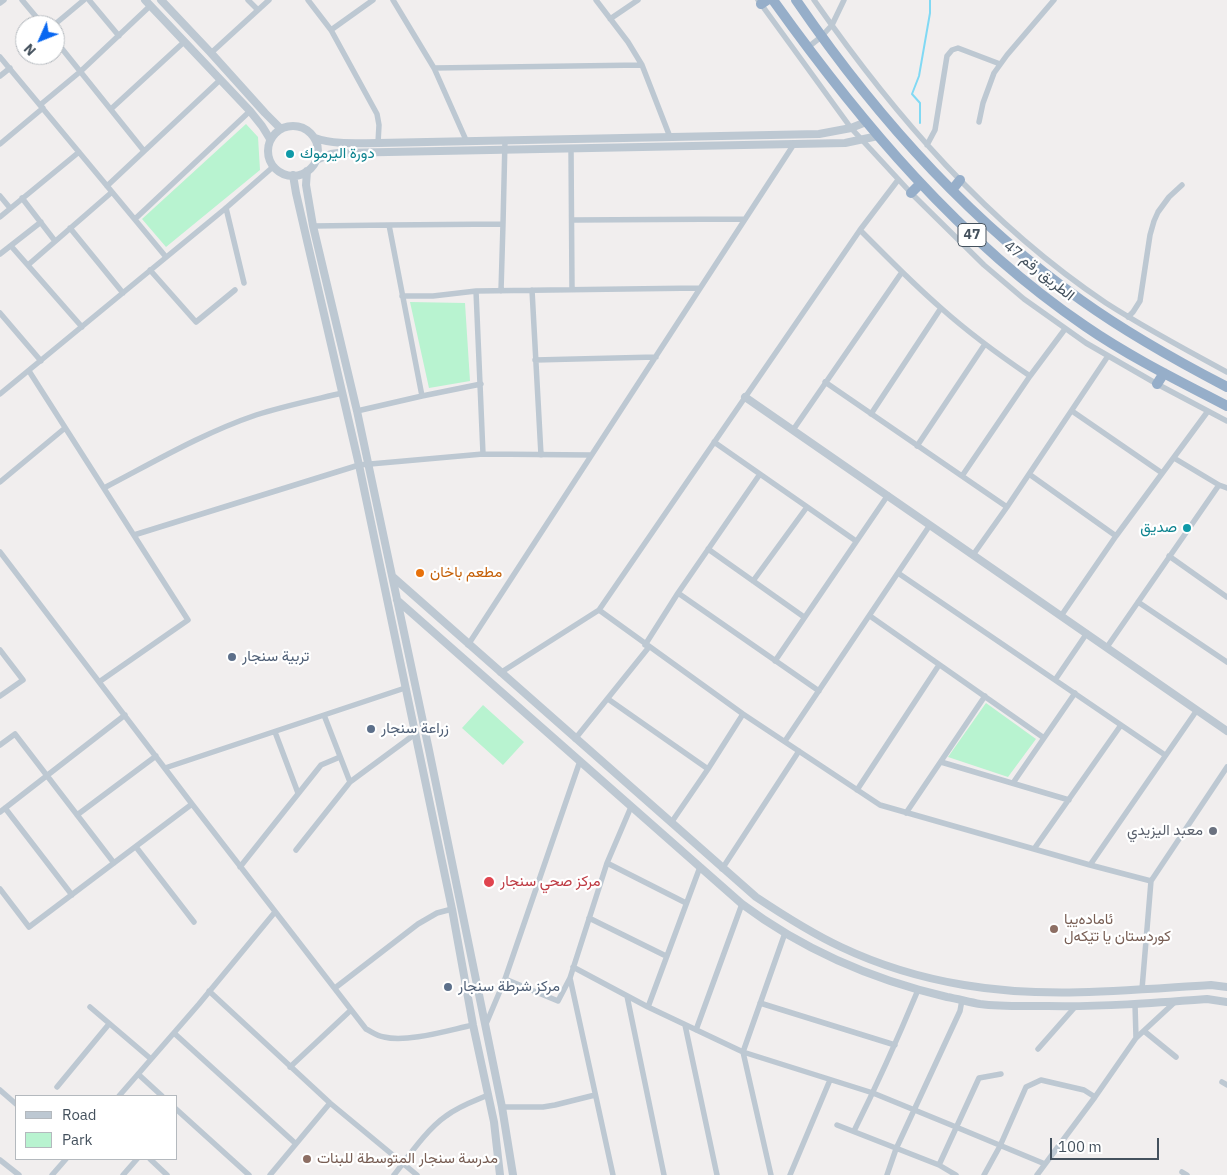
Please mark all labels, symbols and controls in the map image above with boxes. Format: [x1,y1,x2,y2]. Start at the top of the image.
north arrow [15,15,65,65]
text: N [20,40,40,60]
place label: دورة اليرموك [300,145,375,163]
marker: دورة اليرموك [284,148,296,160]
road number: 47 [958,224,986,246]
street label: الطريق رقم 47 [1000,237,1078,305]
place label: صديق [1140,519,1177,537]
marker: صديق [1181,522,1193,534]
place label: مطعم باخان [430,564,502,582]
marker: مطعم باخان [414,567,426,579]
place label: تربية سنجار [242,648,309,666]
marker: تربية سنجار [226,651,238,663]
place label: زراعة سنجار [381,720,449,738]
marker: زراعة سنجار [365,723,377,735]
place label: معبد اليزيدي [1127,822,1203,840]
marker: معبد اليزيدي [1207,825,1219,837]
place label: مركز صحي سنجار [500,873,601,891]
marker: مركز صحي سنجار [482,875,496,889]
place label: ئامادەییا کوردستان یا تێکەل [1064,911,1171,946]
marker: ئامادەییا کوردستان یا تێکەل [1048,923,1060,935]
place label: مركز شرطة سنجار [458,978,560,996]
marker: مركز شرطة سنجار [442,981,454,993]
legend [15,1095,178,1160]
text: Road [62,1105,97,1124]
scale bar [1052,1128,1161,1160]
text: Park [62,1130,92,1149]
text: 100 m [1058,1137,1102,1156]
place label: مدرسة سنجار المتوسطة للبنات [317,1150,498,1168]
marker: مدرسة سنجار المتوسطة للبنات [301,1153,313,1165]

